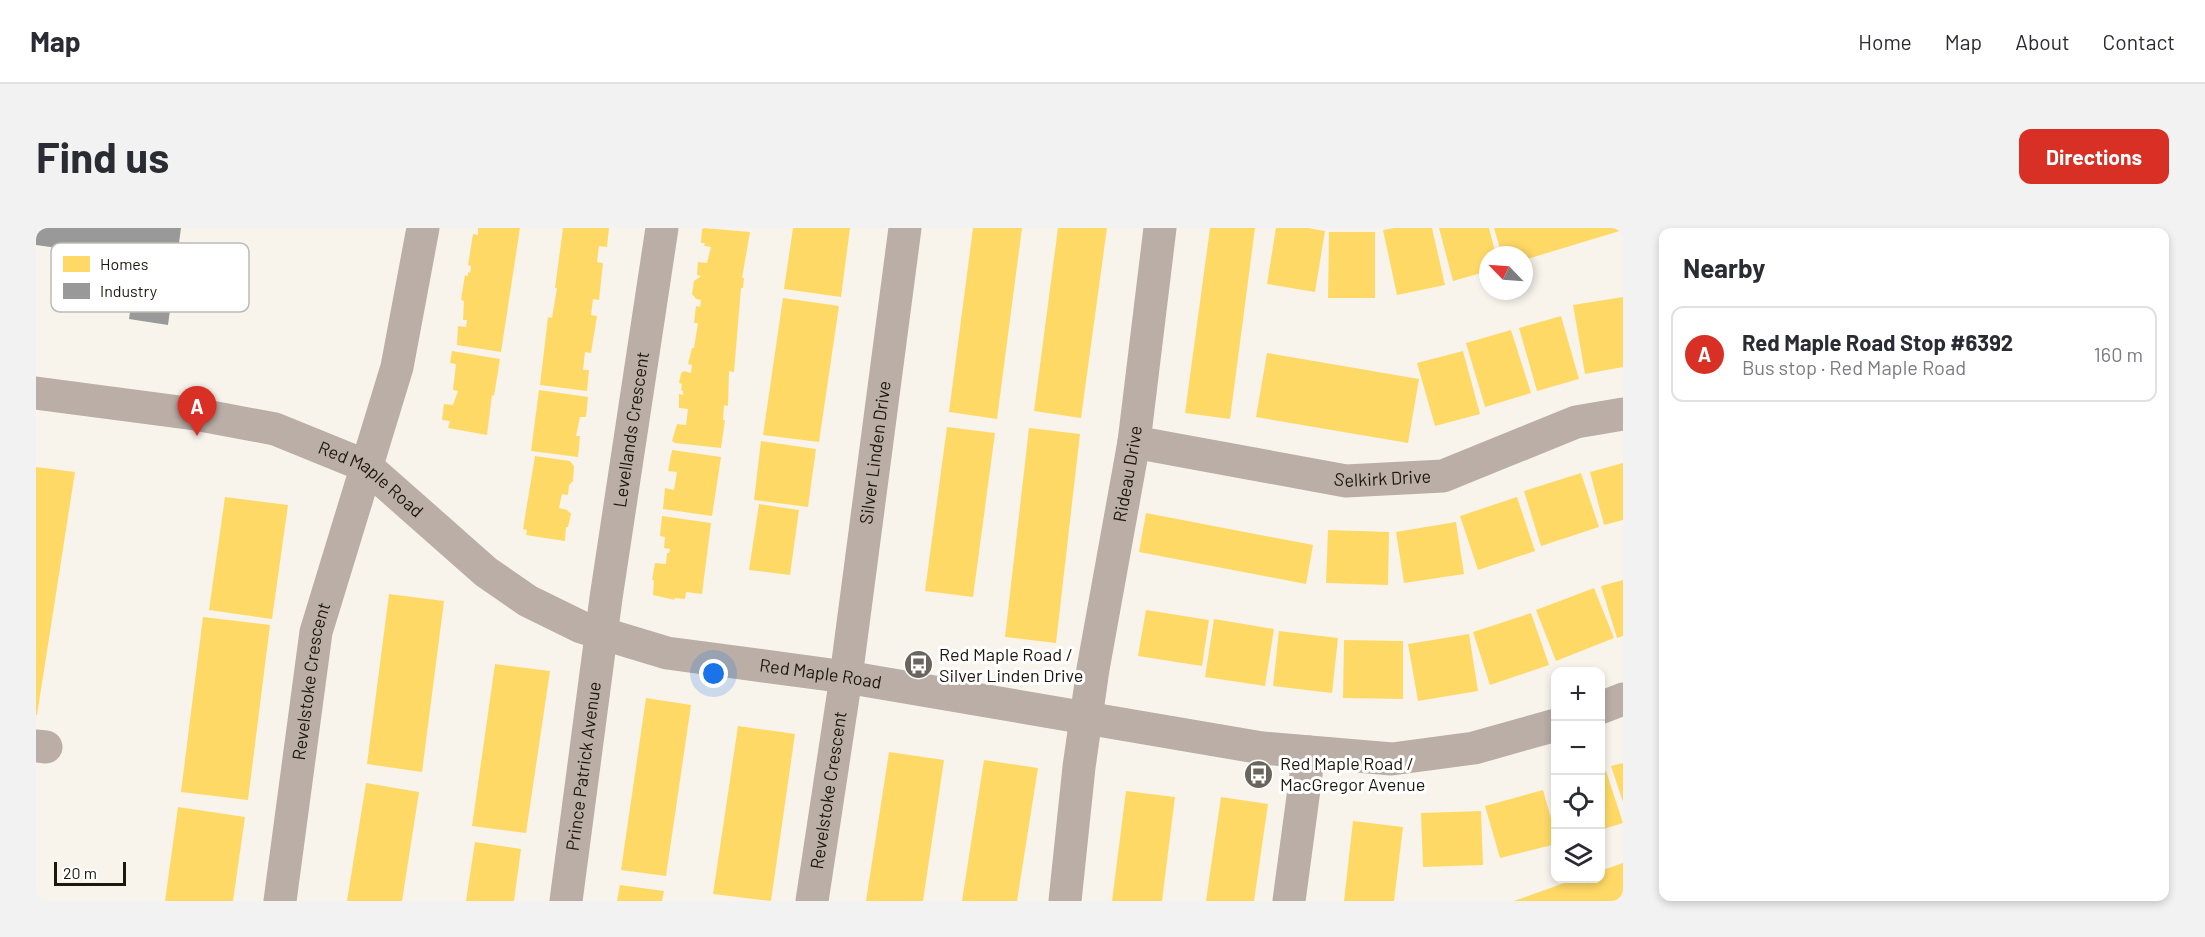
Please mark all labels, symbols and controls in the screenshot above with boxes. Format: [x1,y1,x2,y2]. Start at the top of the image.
text: Map [30,24,81,58]
text: Home [1858,29,1912,54]
text: Map [1945,29,1982,54]
text: About [2015,29,2070,54]
text: Contact [2103,29,2175,54]
button: Directions [2019,129,2169,184]
text: Find us [36,131,169,181]
legend [51,243,249,312]
north arrow [1479,246,1533,300]
text: Nearby [1683,252,1765,283]
text: Homes [100,254,148,273]
text: Industry [100,281,158,300]
text: Red Maple Road Stop #6392 [1742,329,2013,355]
text: A [1698,342,1711,366]
text: 160 m [2094,342,2143,366]
street label: Levellands Crescent [608,350,653,509]
text: Bus stop · Red Maple Road [1742,355,1966,379]
street label: Silver Linden Drive [854,379,895,525]
pin: A [178,386,216,436]
street label: Rideau Drive [1108,424,1146,524]
street label: Red Maple Road [315,436,428,522]
street label: Selkirk Drive [1332,465,1431,491]
street label: Revelstoke Crescent [287,599,334,761]
place label: Red Maple Road / Silver Linden Drive [939,643,1083,686]
bus stop icon: Red Maple Road / Silver Linden Drive [902,649,934,681]
street label: Red Maple Road [758,654,883,693]
your location [699,659,728,688]
map controls [1551,667,1605,883]
button: + [1551,667,1605,721]
street label: Prince Patrick Avenue [561,680,605,852]
street label: Revelstoke Crescent [805,710,851,871]
button: − [1551,721,1605,775]
place label: Red Maple Road / MacGregor Avenue [1280,752,1425,795]
bus stop icon: Red Maple Road / MacGregor Avenue [1243,758,1275,790]
button: locate [1551,775,1605,829]
button: layers [1551,829,1605,883]
scale bar [54,859,126,886]
text: 20 m [63,863,97,882]

